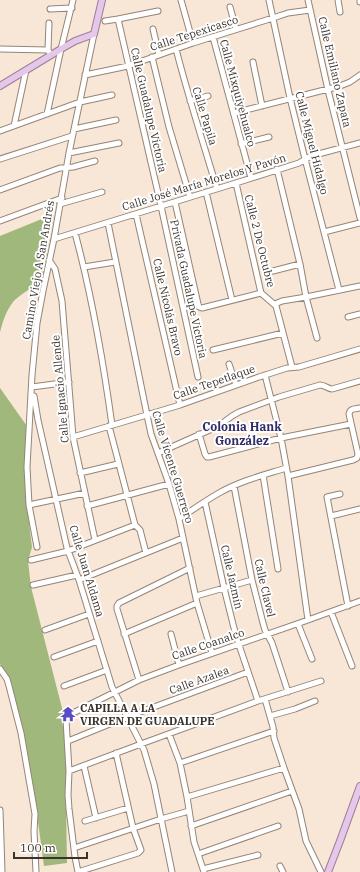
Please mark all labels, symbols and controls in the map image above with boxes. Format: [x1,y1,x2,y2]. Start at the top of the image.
street label: Calle Tepexicasco [148,12,240,54]
street label: Calle Emiliano Zapata [315,15,355,129]
street label: Calle Mixquiyehualco [217,38,259,148]
street label: Calle Guadalupe Victoria [128,46,170,174]
street label: Calle Papila [189,85,221,147]
street label: Calle Miguel Hidalgo [292,90,332,196]
street label: Calle José María Morelos Y Pavón [120,150,288,214]
street label: Calle 2 De Octubre [242,193,278,289]
street label: Camino Viejo A San Andrés [19,199,57,341]
street label: Privada Guadalupe Victoria [167,218,211,360]
street label: Calle Nicolás Bravo [150,257,186,357]
street label: Calle Ignacio Allende [48,334,72,444]
street label: Calle Tepetlaque [171,361,257,403]
street label: Calle Vicente Guerrero [149,409,197,525]
district label: Colonia Hank González [202,419,282,448]
street label: Calle Juan Aldama [66,523,108,619]
street label: Calle Jazmín [218,543,246,611]
street label: Calle Clavel [252,558,278,618]
street label: Calle Coanalco [170,625,246,663]
street label: Calle Azalea [167,663,231,697]
place label: CAPILLA A LA VIRGEN DE GUADALUPE [80,701,214,728]
temple icon: CAPILLA A LA VIRGEN DE GUADALUPE [59,705,77,723]
scale bar [14,834,87,860]
text: 100 m [20,840,56,855]

